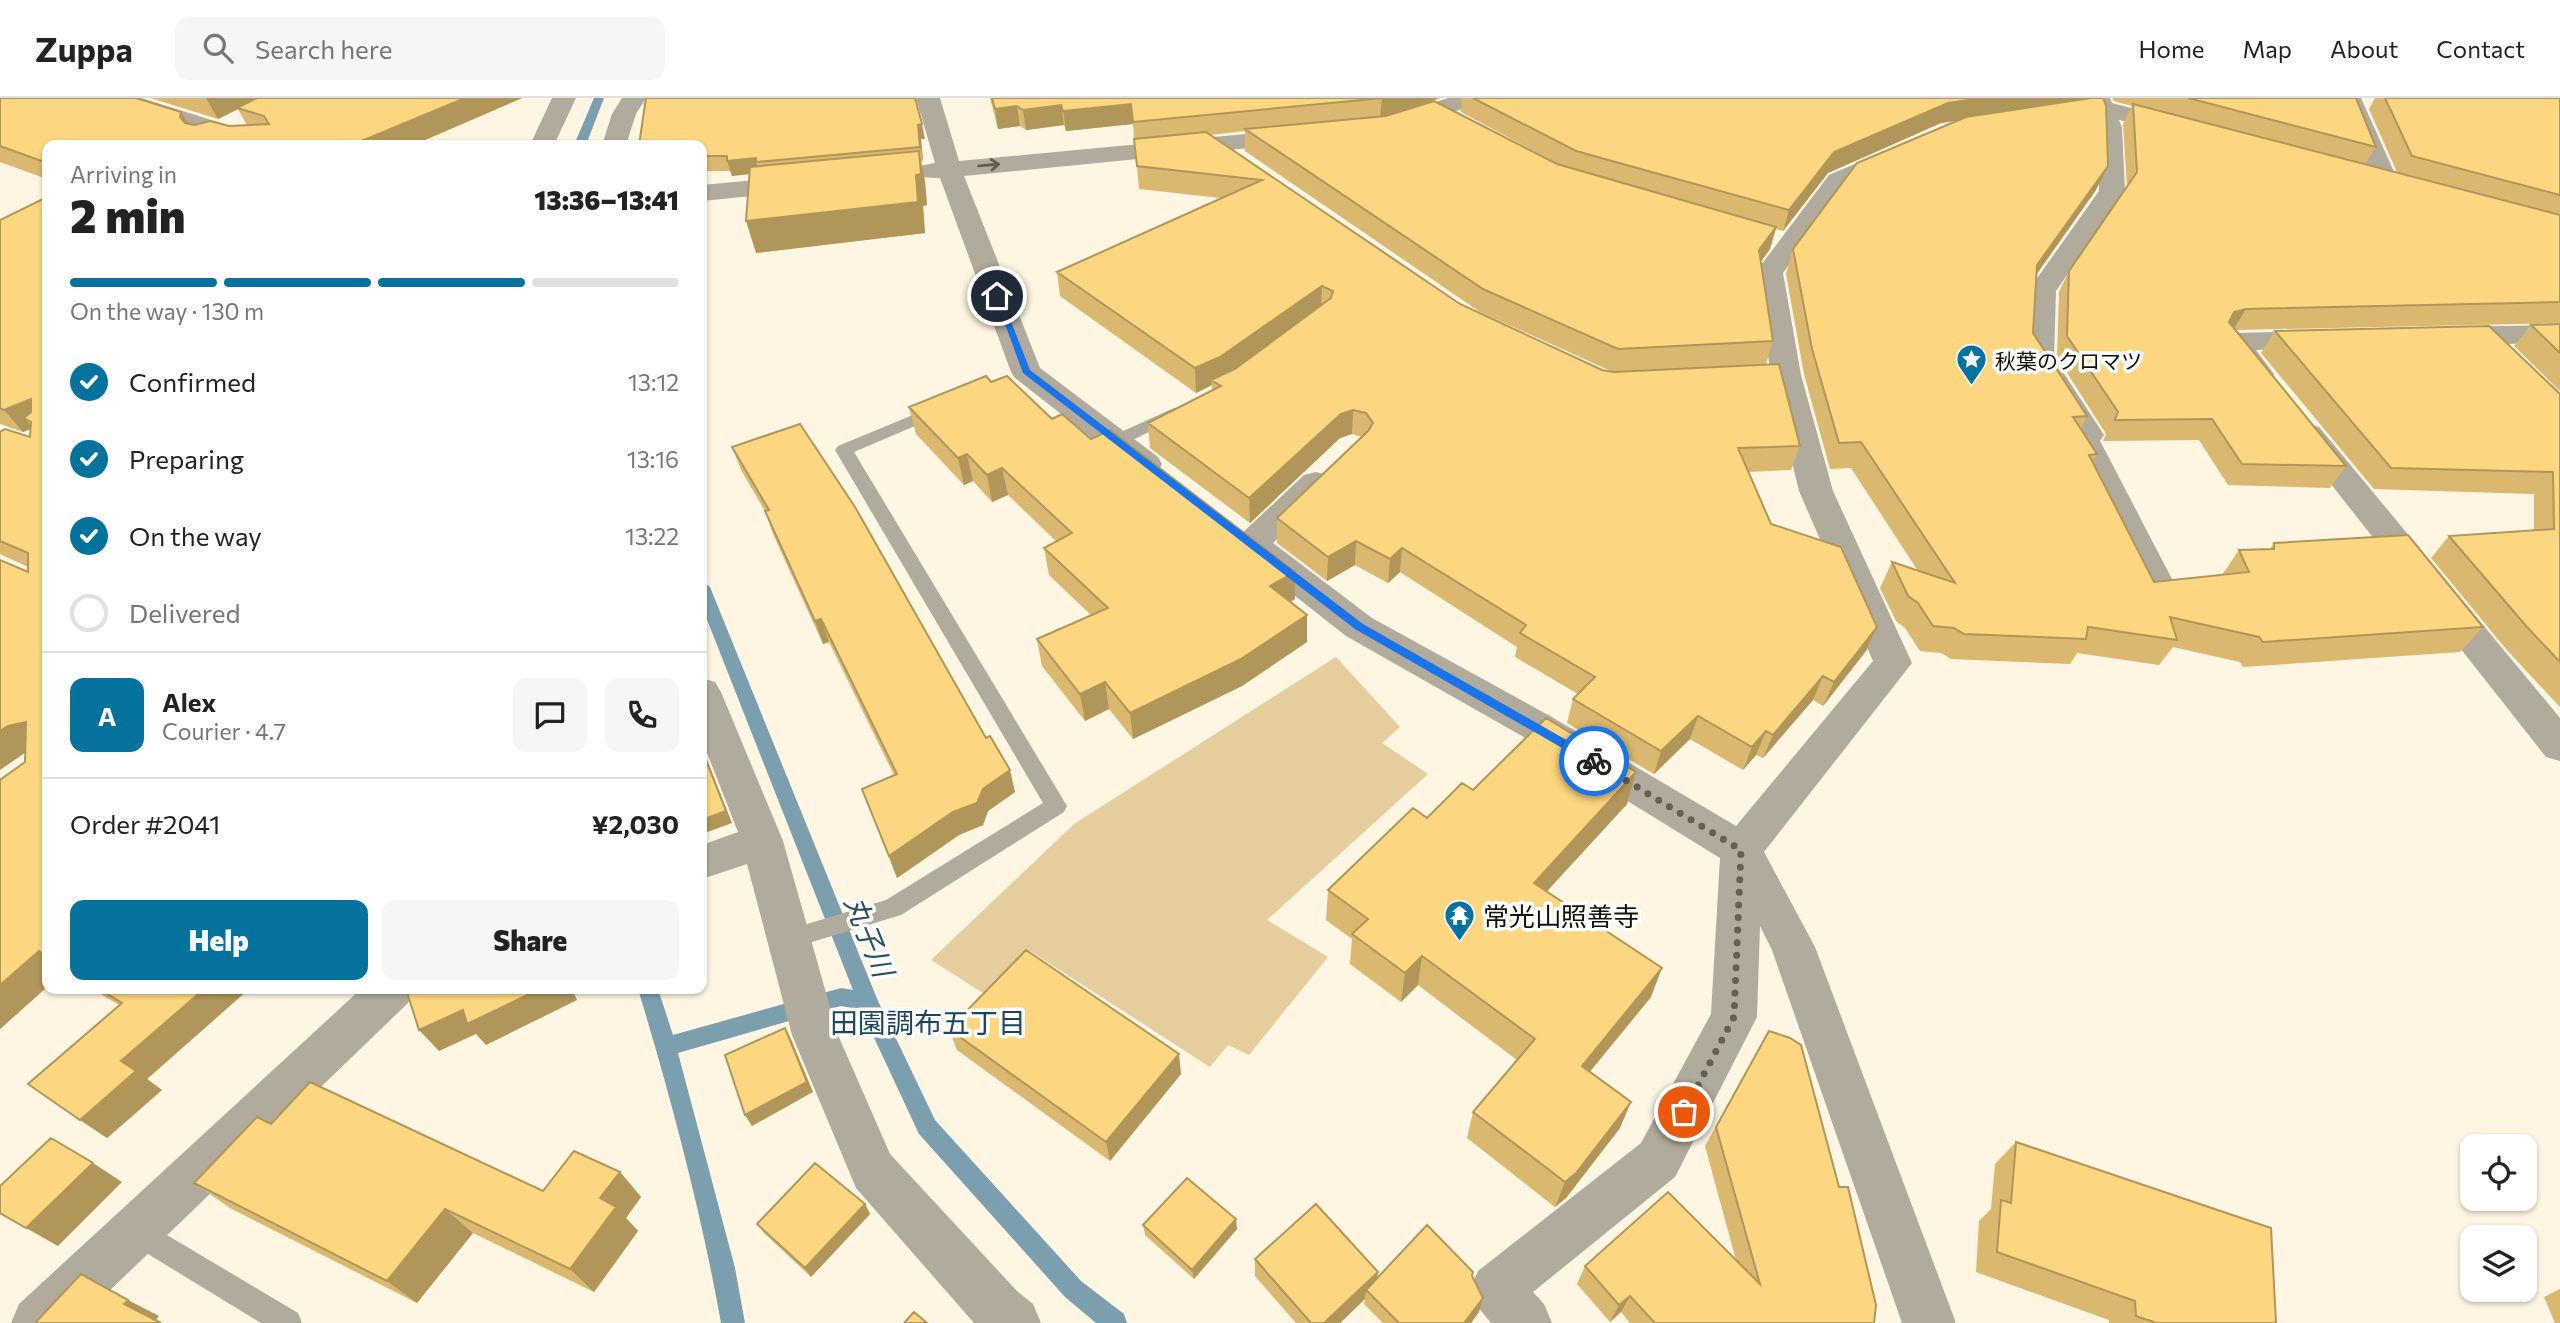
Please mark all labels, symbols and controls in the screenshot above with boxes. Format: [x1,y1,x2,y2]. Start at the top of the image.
search box [175,17,665,80]
text: Zuppa [35,28,133,69]
icon: search [199,29,237,67]
text: Search here [255,33,392,64]
text: Home [2139,34,2205,63]
text: Map [2243,34,2292,63]
text: About [2330,34,2398,63]
text: Contact [2436,34,2525,63]
one-way arrow [977,159,1000,172]
text: Arriving in [70,160,177,188]
text: 13:36–13:41 [534,184,679,215]
text: 2 min [70,186,186,242]
pin [967,266,1027,326]
icon: home [978,277,1016,315]
text: On the way · 130 m [70,297,264,325]
place icon: 秋葉のクロマツ [1955,343,1989,387]
place label: 秋葉のクロマツ [1995,348,2142,373]
icon: check [70,363,108,401]
text: Confirmed [129,366,256,397]
text: 13:12 [628,368,679,396]
icon: check [70,440,108,478]
text: Preparing [129,443,244,474]
text: 13:16 [627,445,679,473]
icon: check [70,517,108,555]
text: On the way [129,520,262,551]
text: 13:22 [625,522,679,550]
text: Delivered [129,597,240,628]
button: chat [513,678,587,752]
button: phone [605,678,679,752]
text: Alex [162,686,216,717]
text: A [98,700,116,731]
text: Courier · 4.7 [162,717,286,745]
courier [1559,726,1629,796]
icon: bike [1575,742,1613,780]
text: Order #2041 [70,808,220,839]
text: ¥2,030 [592,808,679,839]
water label: 丸子川 [839,891,903,984]
temple icon: 常光山照善寺 [1443,898,1477,942]
button: Help [70,900,368,980]
button: Share [382,900,679,980]
place label: 常光山照善寺 [1483,900,1639,931]
district label: 田園調布五丁目 [830,1005,1026,1039]
pin [1654,1082,1714,1142]
icon: bag [1665,1093,1703,1131]
map controls [2460,1134,2537,1302]
button: locate [2460,1134,2537,1211]
button: layers [2460,1225,2537,1302]

